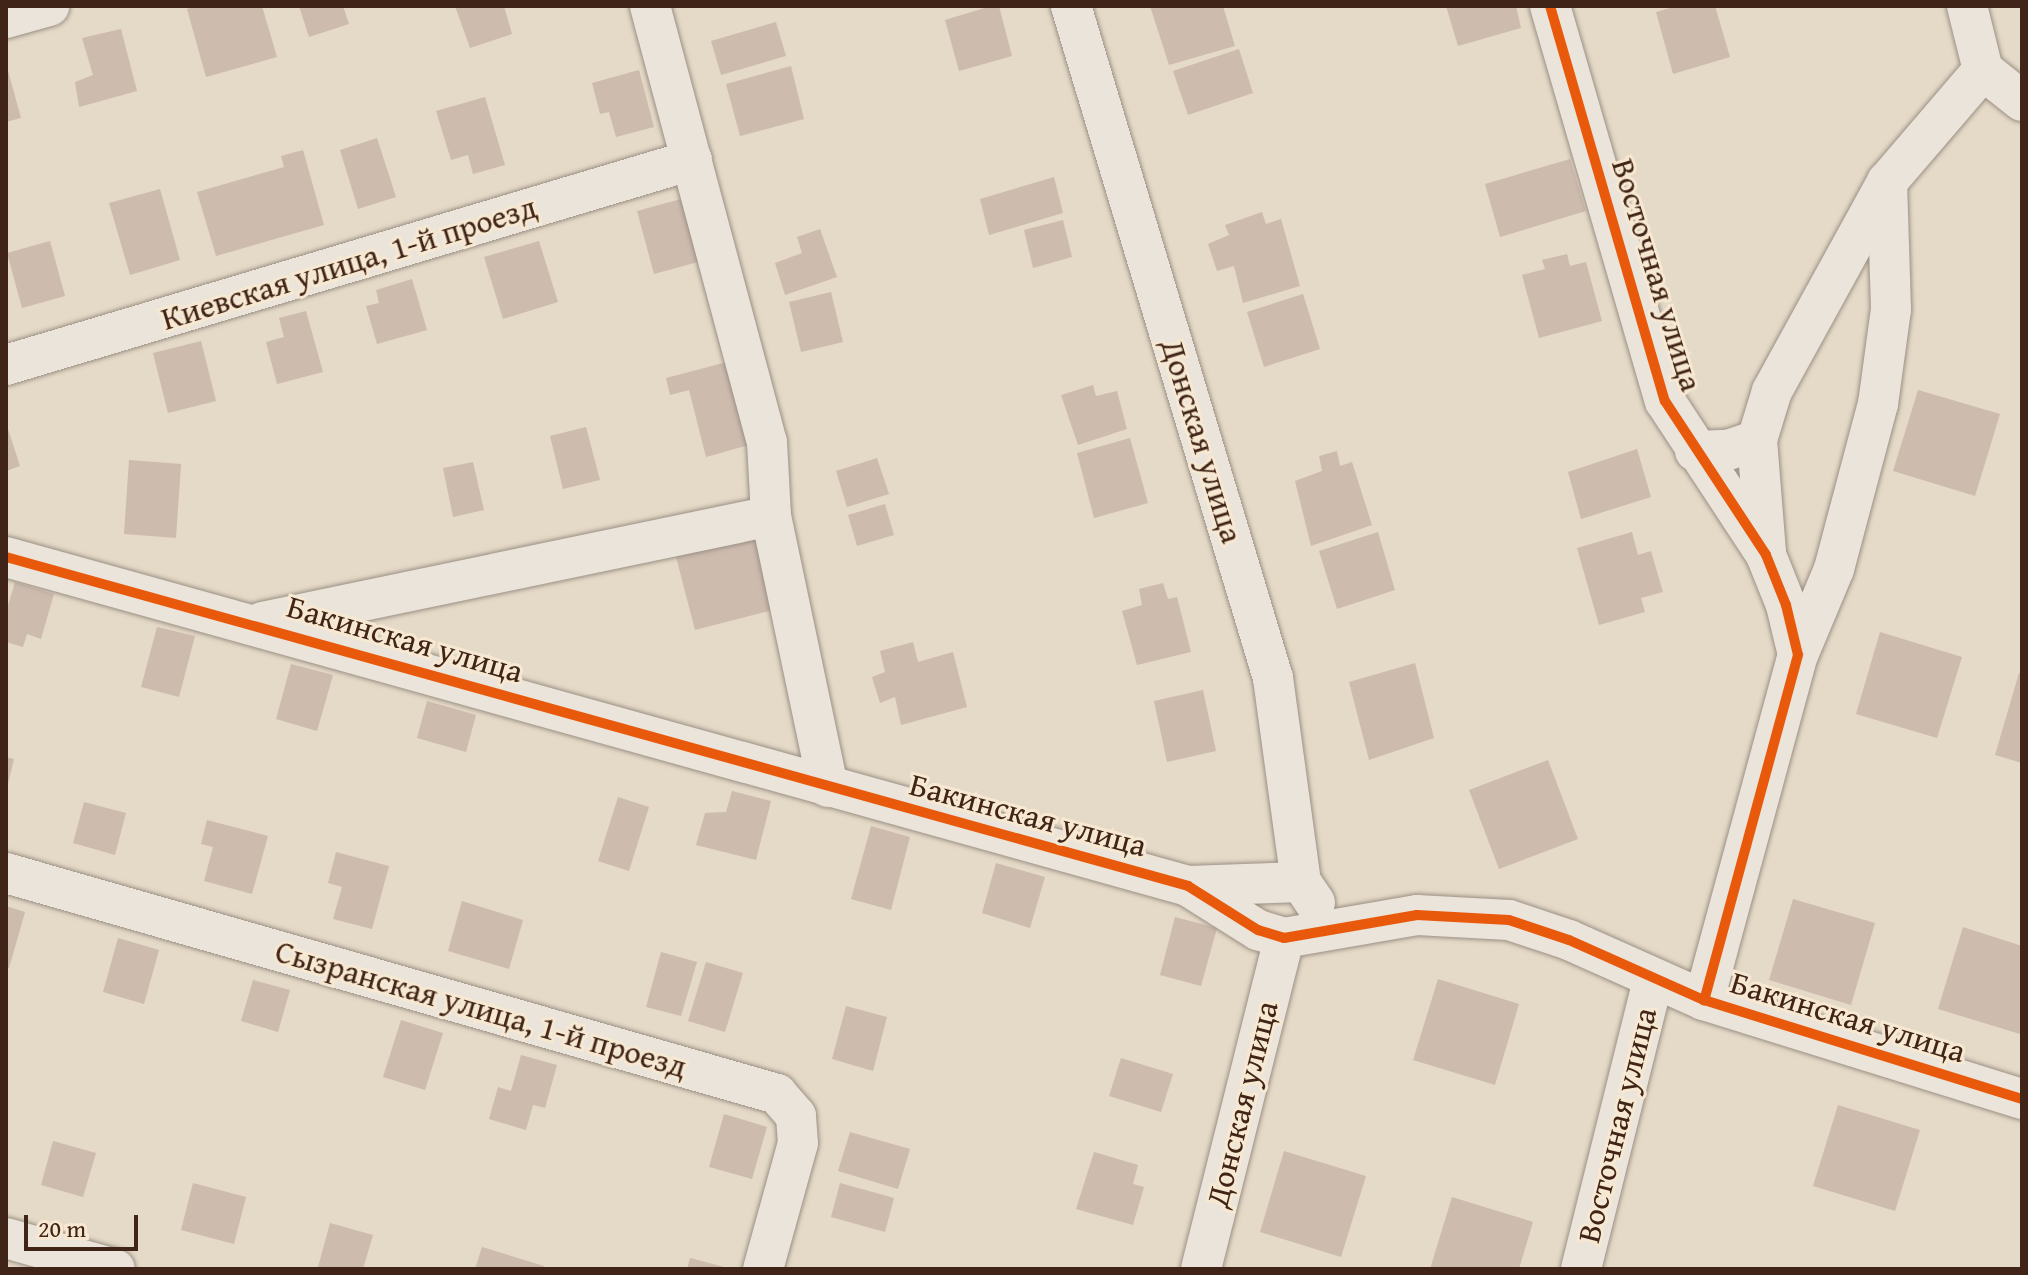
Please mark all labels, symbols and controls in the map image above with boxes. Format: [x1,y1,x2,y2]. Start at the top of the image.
street label: Восточная улица [1603,154,1711,396]
street label: Киевская улица, 1-й проезд [157,188,541,338]
street label: Донская улица [1153,334,1251,548]
street label: Бакинская улица [283,587,527,691]
street label: Бакинская улица [905,765,1151,865]
street label: Сызранская улица, 1-й проезд [271,932,691,1086]
street label: Бакинская улица [1726,963,1970,1071]
street label: Донская улица [1198,997,1286,1211]
street label: Восточная улица [1569,1003,1665,1247]
scale bar [28,1199,142,1249]
text: 20 m [38,1211,86,1246]

